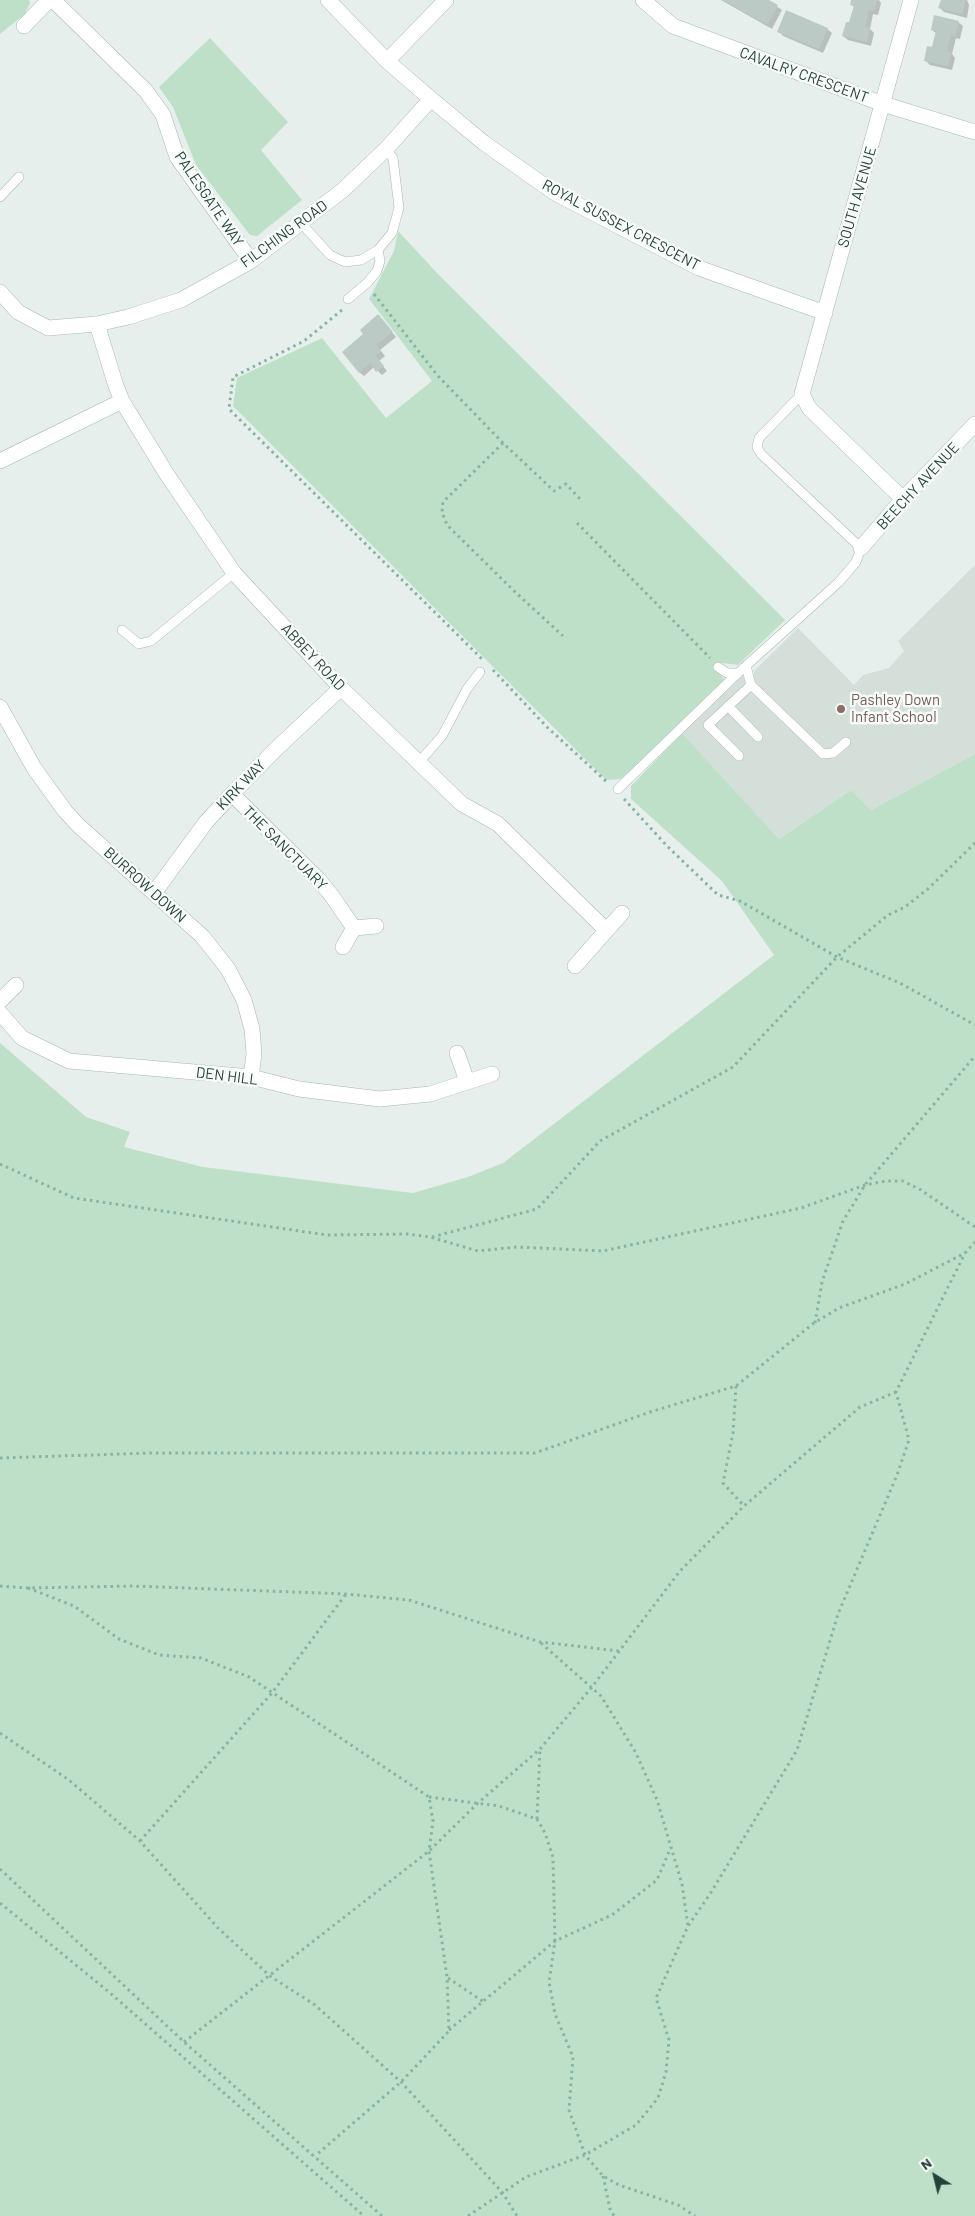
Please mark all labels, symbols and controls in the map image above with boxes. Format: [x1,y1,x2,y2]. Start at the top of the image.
street label: CAVALRY CRESCENT [737,43,871,107]
street label: SOUTH AVENUE [834,144,880,250]
street label: PALESGATE WAY [171,148,247,250]
street label: ROYAL SUSSEX CRESCENT [539,176,703,274]
street label: FILCHING ROAD [237,196,331,272]
street label: BEECHY AVENUE [873,439,963,533]
street label: ABBEY ROAD [277,620,349,694]
place label: Pashley Down Infant School [851,691,940,726]
marker: Pashley Down Infant School [835,703,847,715]
street label: KIRK WAY [213,756,269,814]
street label: THE SANCTUARY [239,802,331,894]
street label: BURROW DOWN [100,843,190,927]
street label: DEN HILL [195,1063,259,1089]
north arrow [910,2151,960,2201]
text: N [917,2154,935,2173]

